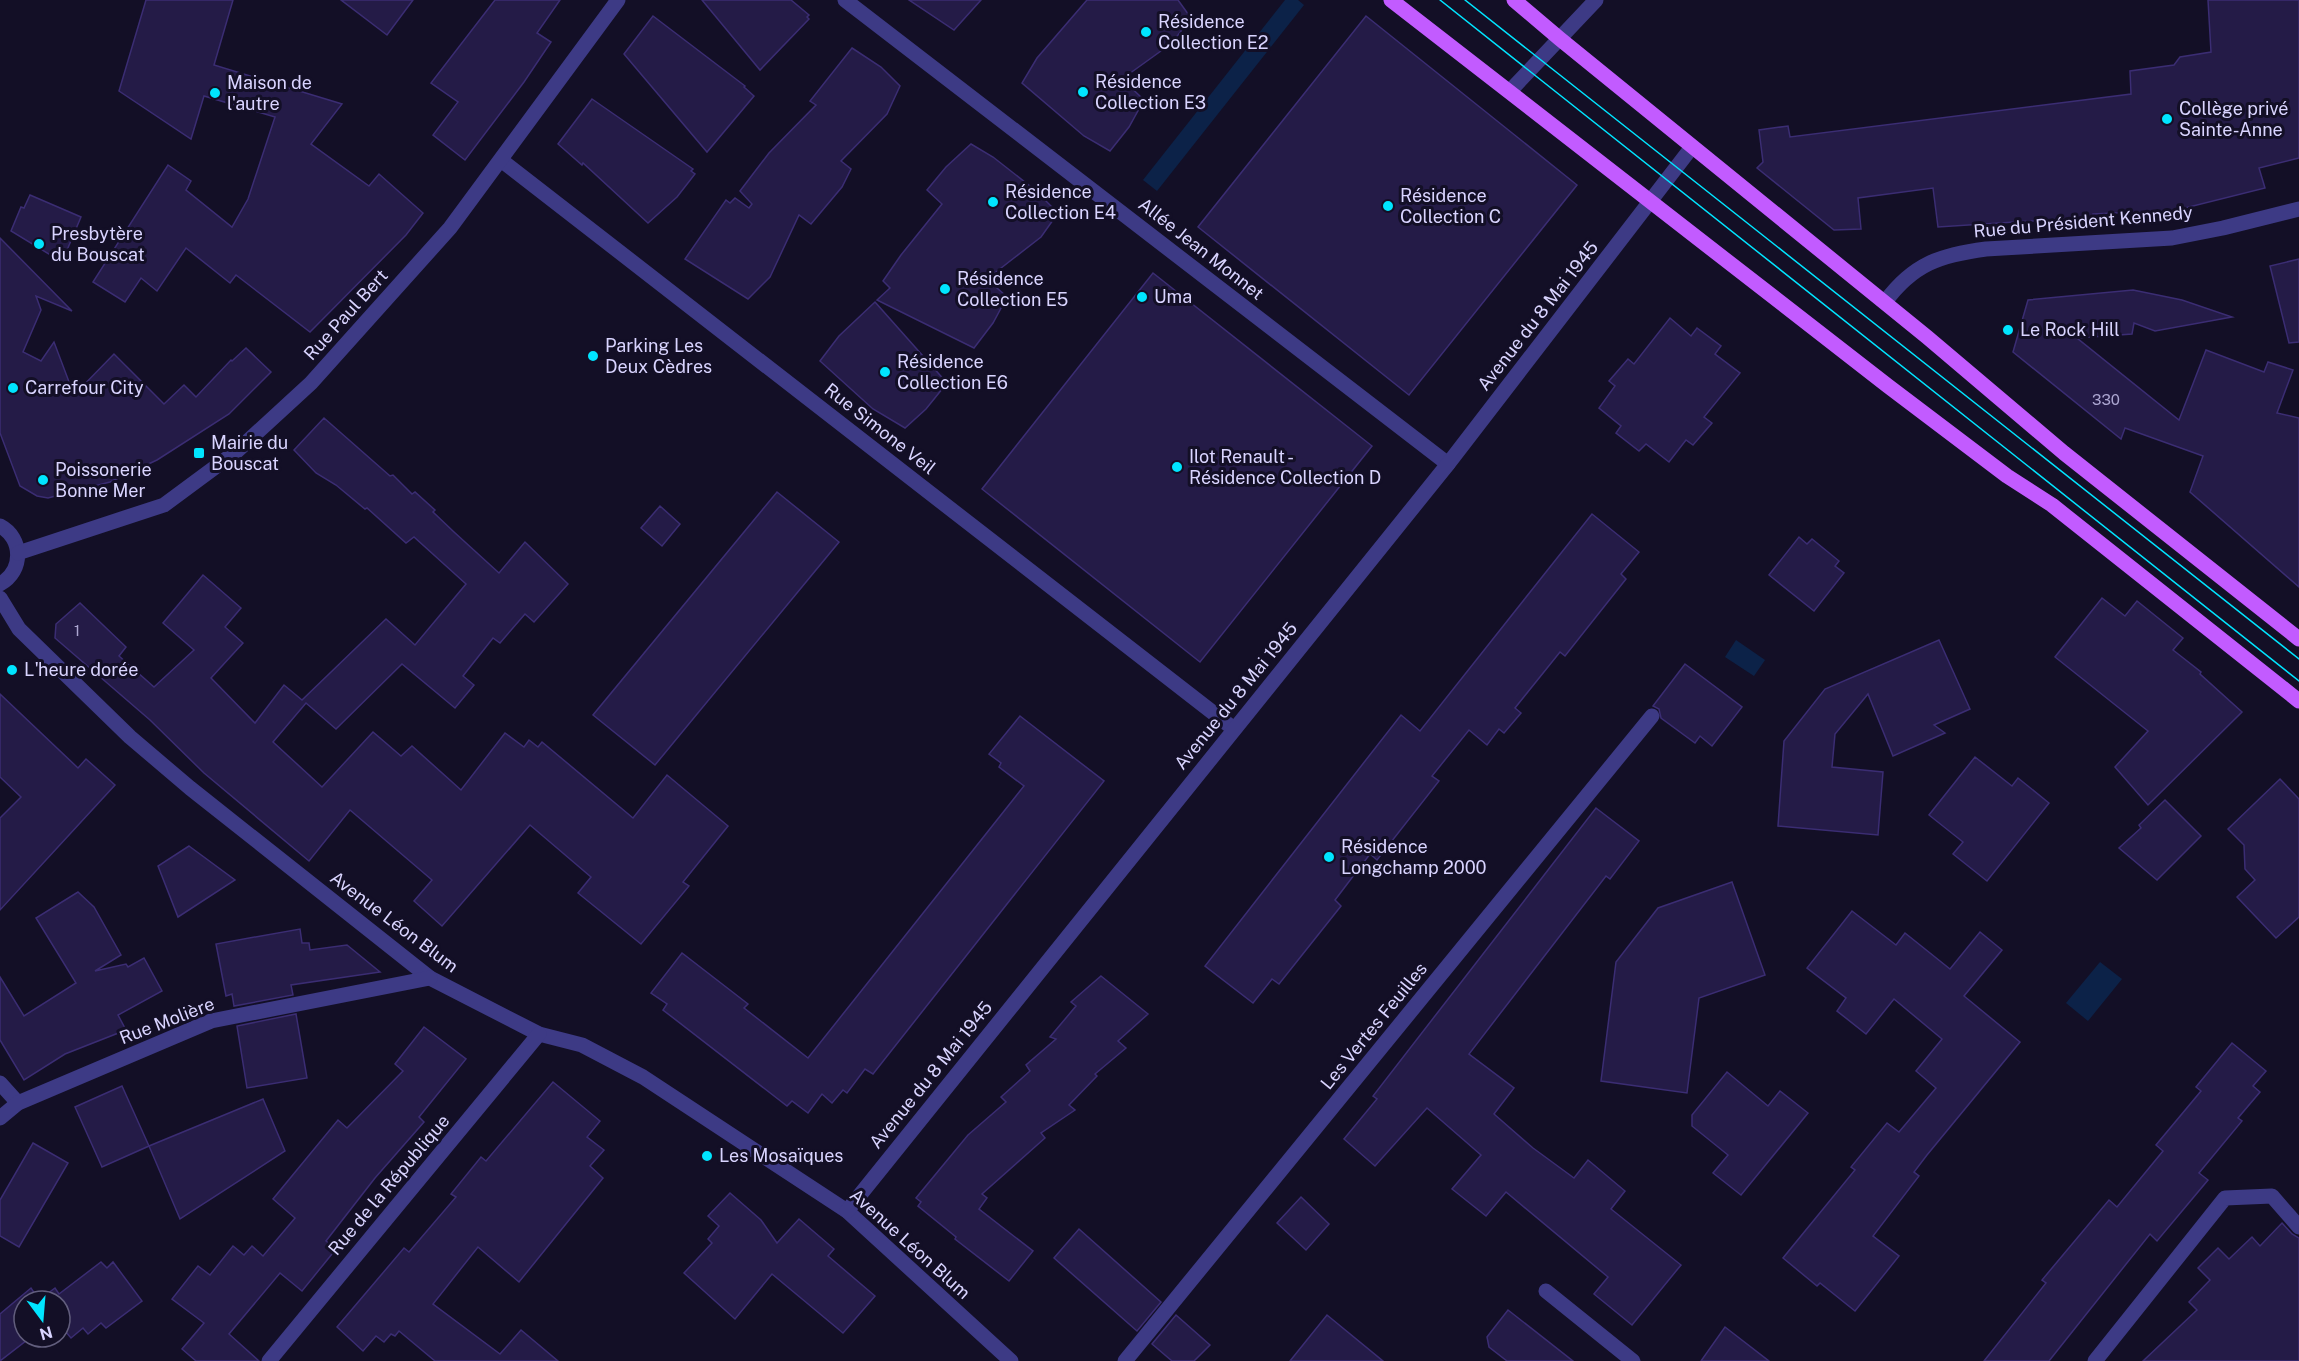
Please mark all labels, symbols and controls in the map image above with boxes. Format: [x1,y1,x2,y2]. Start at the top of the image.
place label: Résidence Collection E2 [1158,11,1269,53]
marker: Résidence Collection E2 [1139,25,1153,39]
place label: Résidence Collection E3 [1095,71,1206,113]
place label: Maison de l'autre [227,72,312,114]
marker: Résidence Collection E3 [1076,85,1090,99]
marker: Maison de l'autre [208,86,222,100]
place label: Collège privé Sainte-Anne [2179,98,2289,140]
marker: Collège privé Sainte-Anne [2160,112,2174,126]
place label: Résidence Collection E4 [1005,181,1116,223]
place label: Résidence Collection C [1400,185,1501,227]
street label: Allée Jean Monnet [1135,193,1268,304]
marker: Résidence Collection E4 [986,195,1000,209]
marker: Résidence Collection C [1381,199,1395,213]
street label: Rue du Président Kennedy [1972,201,2194,242]
place label: Presbytère du Bouscat [51,223,145,265]
marker: Presbytère du Bouscat [32,237,46,251]
street label: Avenue du 8 Mai 1945 [1473,237,1602,394]
street label: Rue Paul Bert [299,265,392,364]
place label: Résidence Collection E5 [957,268,1068,310]
marker: Résidence Collection E5 [938,282,952,296]
place label: Uma [1154,286,1192,307]
marker: Uma [1135,290,1149,304]
place label: Le Rock Hill [2020,319,2120,340]
marker: Le Rock Hill [2001,323,2015,337]
place label: Parking Les Deux Cèdres [605,335,712,377]
marker: Parking Les Deux Cèdres [586,349,600,363]
place label: Résidence Collection E6 [897,351,1008,393]
marker: Résidence Collection E6 [878,365,892,379]
place label: Carrefour City [25,377,144,398]
street label: Rue Simone Veil [821,379,940,479]
marker: Carrefour City [6,381,20,395]
house number: 330 [2092,391,2120,408]
place label: Mairie du Bouscat [211,432,288,474]
marker: Mairie du Bouscat [192,446,206,460]
place label: Ilot Renault - Résidence Collection D [1189,446,1381,488]
place label: Poissonerie Bonne Mer [55,459,152,501]
marker: Ilot Renault - Résidence Collection D [1170,460,1184,474]
marker: Poissonerie Bonne Mer [36,473,50,487]
street label: Avenue du 8 Mai 1945 [1170,618,1301,774]
house number: 1 [74,622,80,639]
place label: L'heure dorée [24,659,138,680]
marker: L'heure dorée [5,663,19,677]
place label: Résidence Longchamp 2000 [1341,836,1487,878]
marker: Résidence Longchamp 2000 [1322,850,1336,864]
street label: Avenue Léon Blum [326,867,462,977]
street label: Les Vertes Feuilles [1316,958,1431,1093]
street label: Rue Molière [116,993,217,1048]
street label: Avenue du 8 Mai 1945 [865,997,996,1153]
street label: Rue de la République [324,1110,453,1259]
place label: Les Mosaïques [719,1145,843,1166]
marker: Les Mosaïques [700,1149,714,1163]
street label: Avenue Léon Blum [846,1184,975,1303]
north arrow [12,1289,72,1349]
text: N [37,1322,55,1344]

